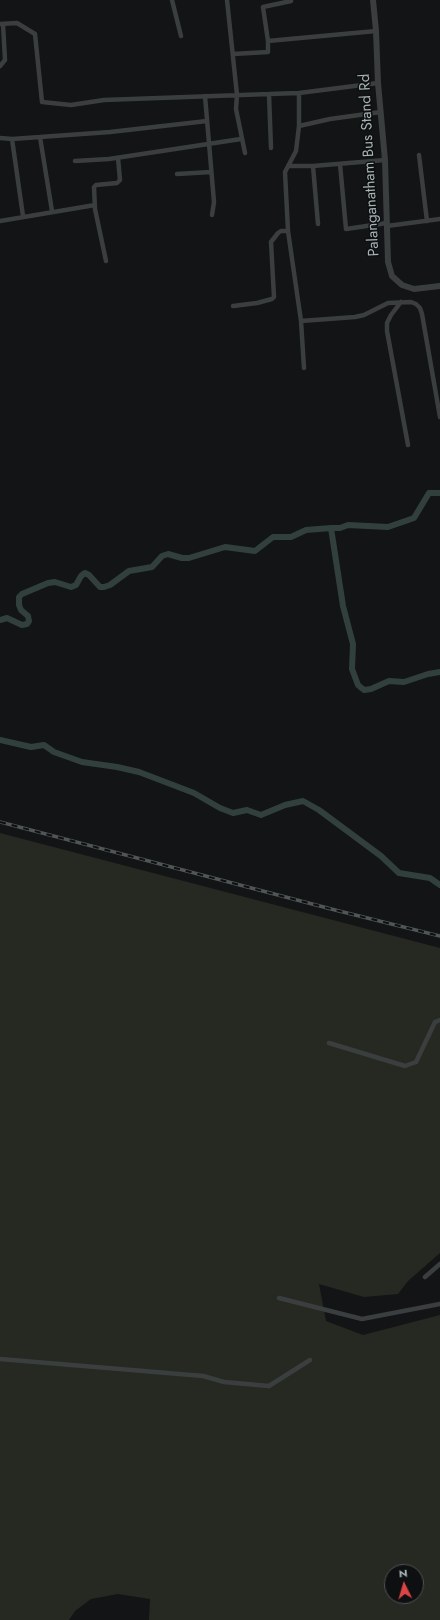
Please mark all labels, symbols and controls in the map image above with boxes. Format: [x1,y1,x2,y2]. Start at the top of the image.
street label: Palanganatham Bus Stand Rd [356,73,384,257]
north arrow [384,1564,424,1604]
text: N [398,1565,408,1581]

